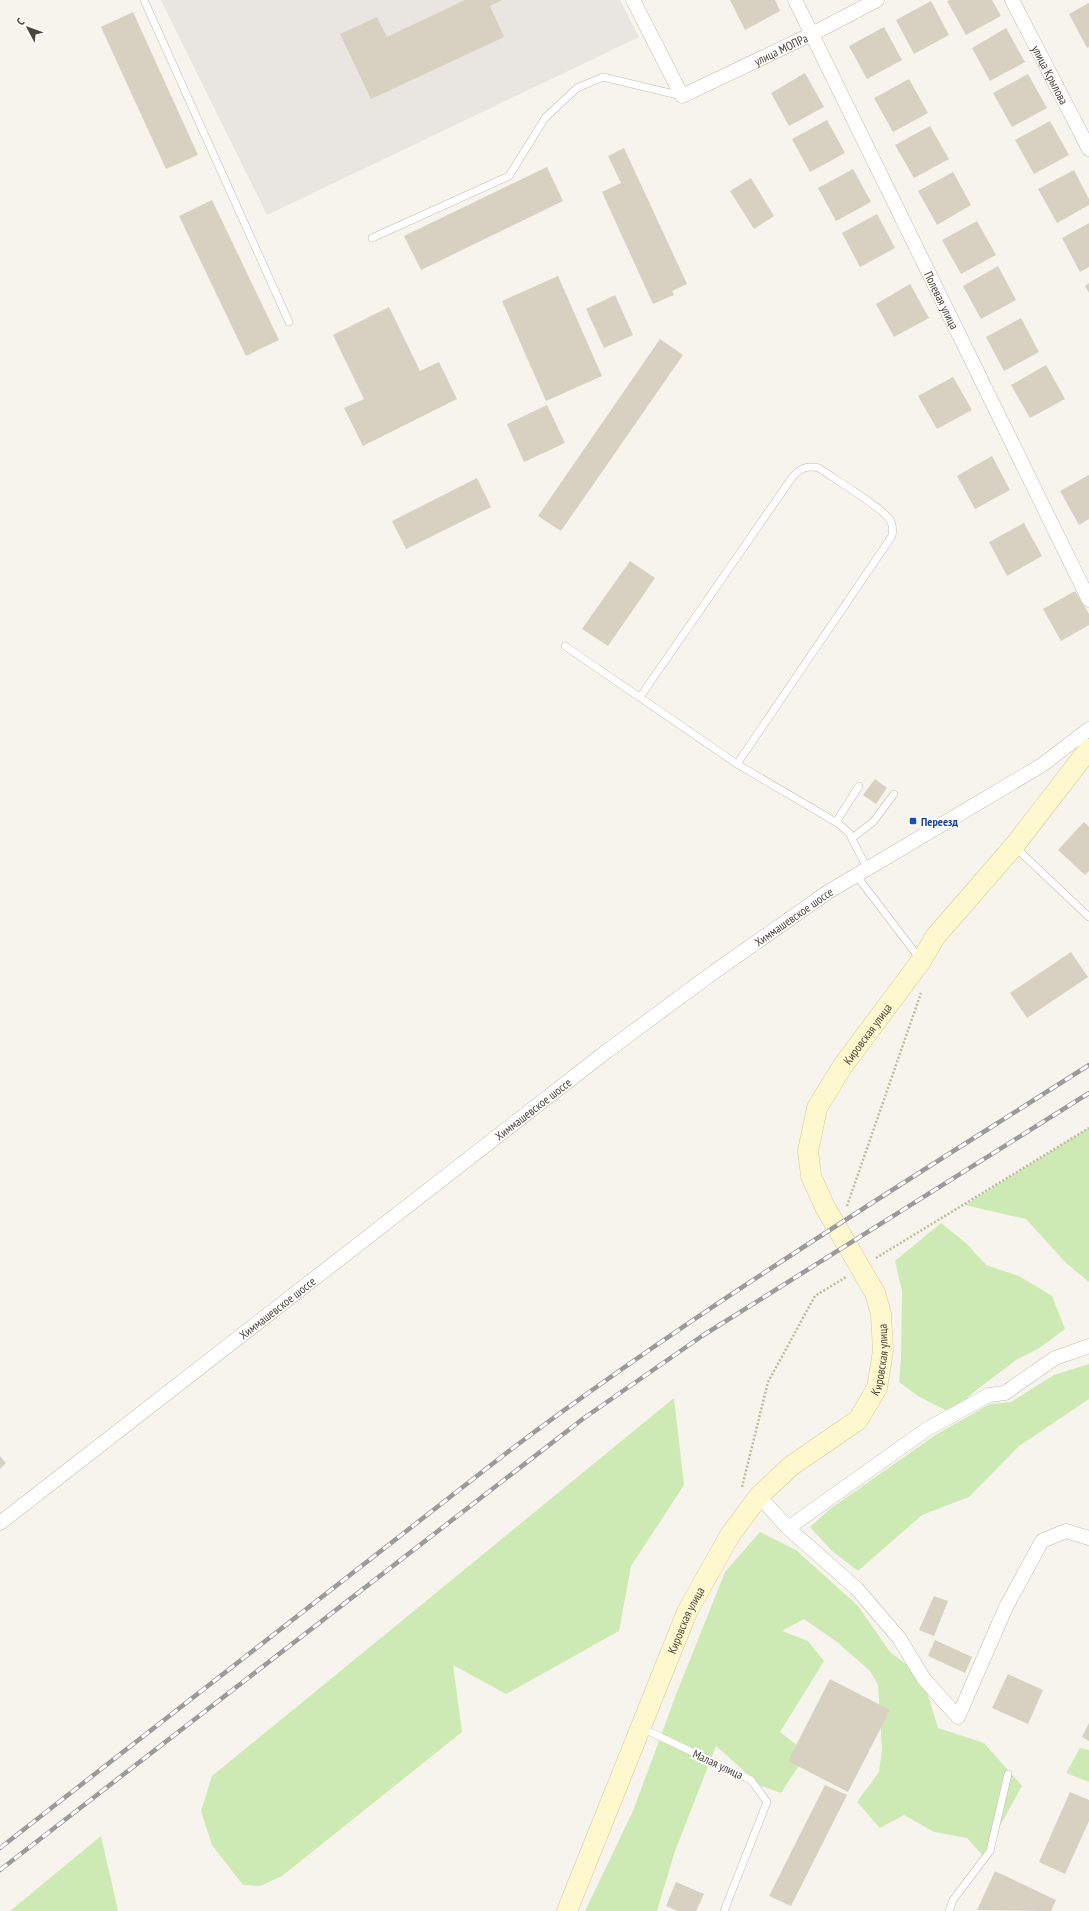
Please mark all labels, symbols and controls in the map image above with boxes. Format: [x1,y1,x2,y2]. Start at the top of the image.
north arrow [8,8,48,48]
text: С [14,15,27,28]
street label: улица МОПРа [751,30,810,68]
street label: улица Крылова [1029,43,1072,107]
street label: Полевая улица [921,268,963,332]
place label: Переезд [921,814,958,829]
marker: Переезд [908,816,918,826]
street label: Химмашевское шоссе [751,883,835,949]
street label: Кировская улица [839,1000,895,1067]
street label: Химмашевское шоссе [492,1074,574,1143]
street label: Химмашевское шоссе [236,1273,318,1342]
street label: Кировская улица [867,1323,890,1398]
street label: Кировская улица [664,1584,707,1656]
street label: Малая улица [690,1746,746,1782]

